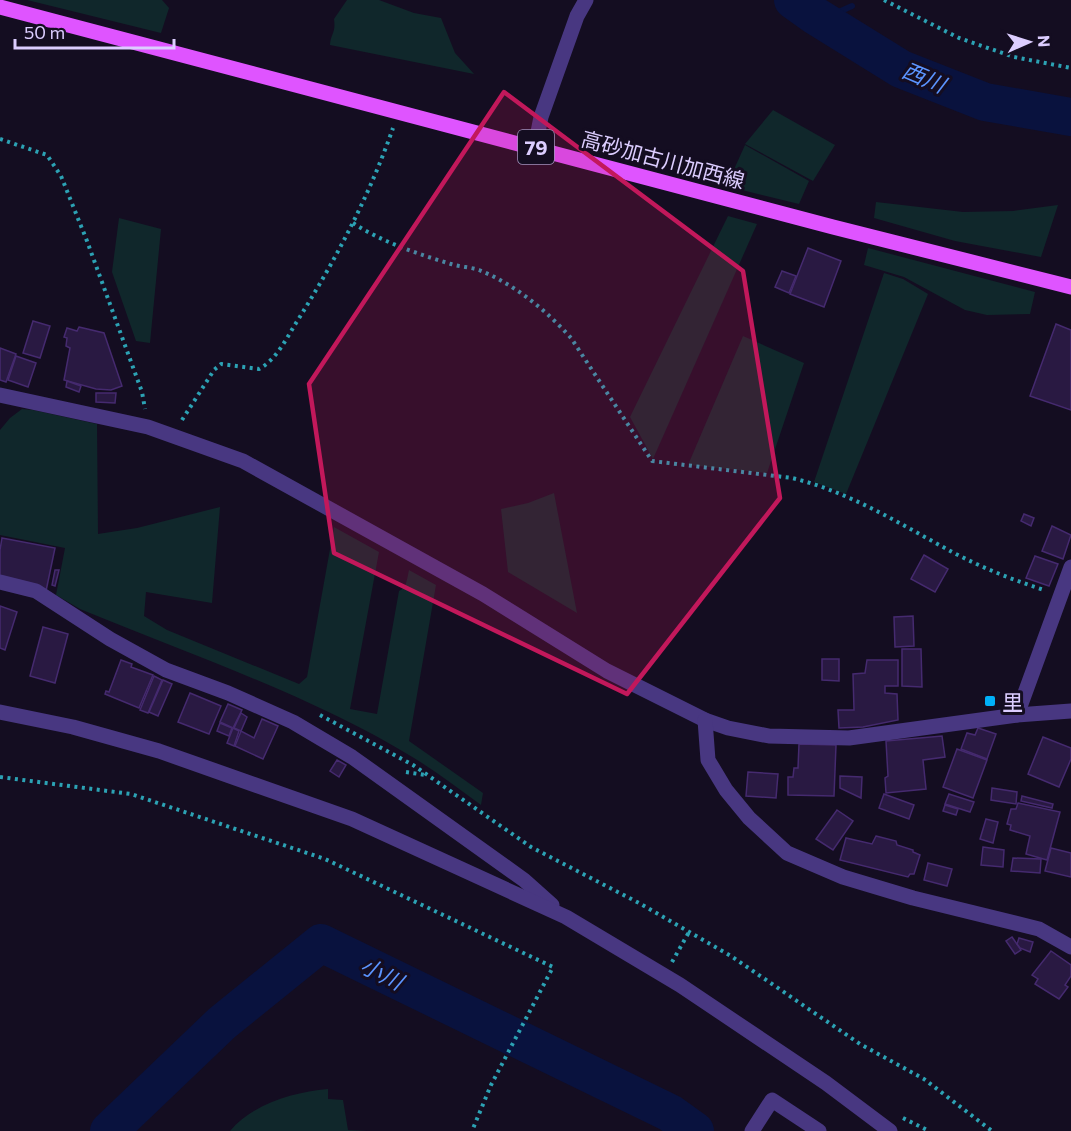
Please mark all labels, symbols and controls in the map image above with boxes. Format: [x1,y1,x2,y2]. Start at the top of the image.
scale bar [15,12,174,50]
north arrow [999,12,1059,72]
text: 50 m [24,21,65,43]
text: N [1035,35,1054,48]
water label: 西川 [898,56,951,99]
street label: 高砂加古川加西線 [579,125,747,193]
road number: 79 [518,130,554,164]
place label: 里 [1002,689,1023,714]
marker: 里 [983,694,997,708]
water label: 小川 [356,951,409,996]

